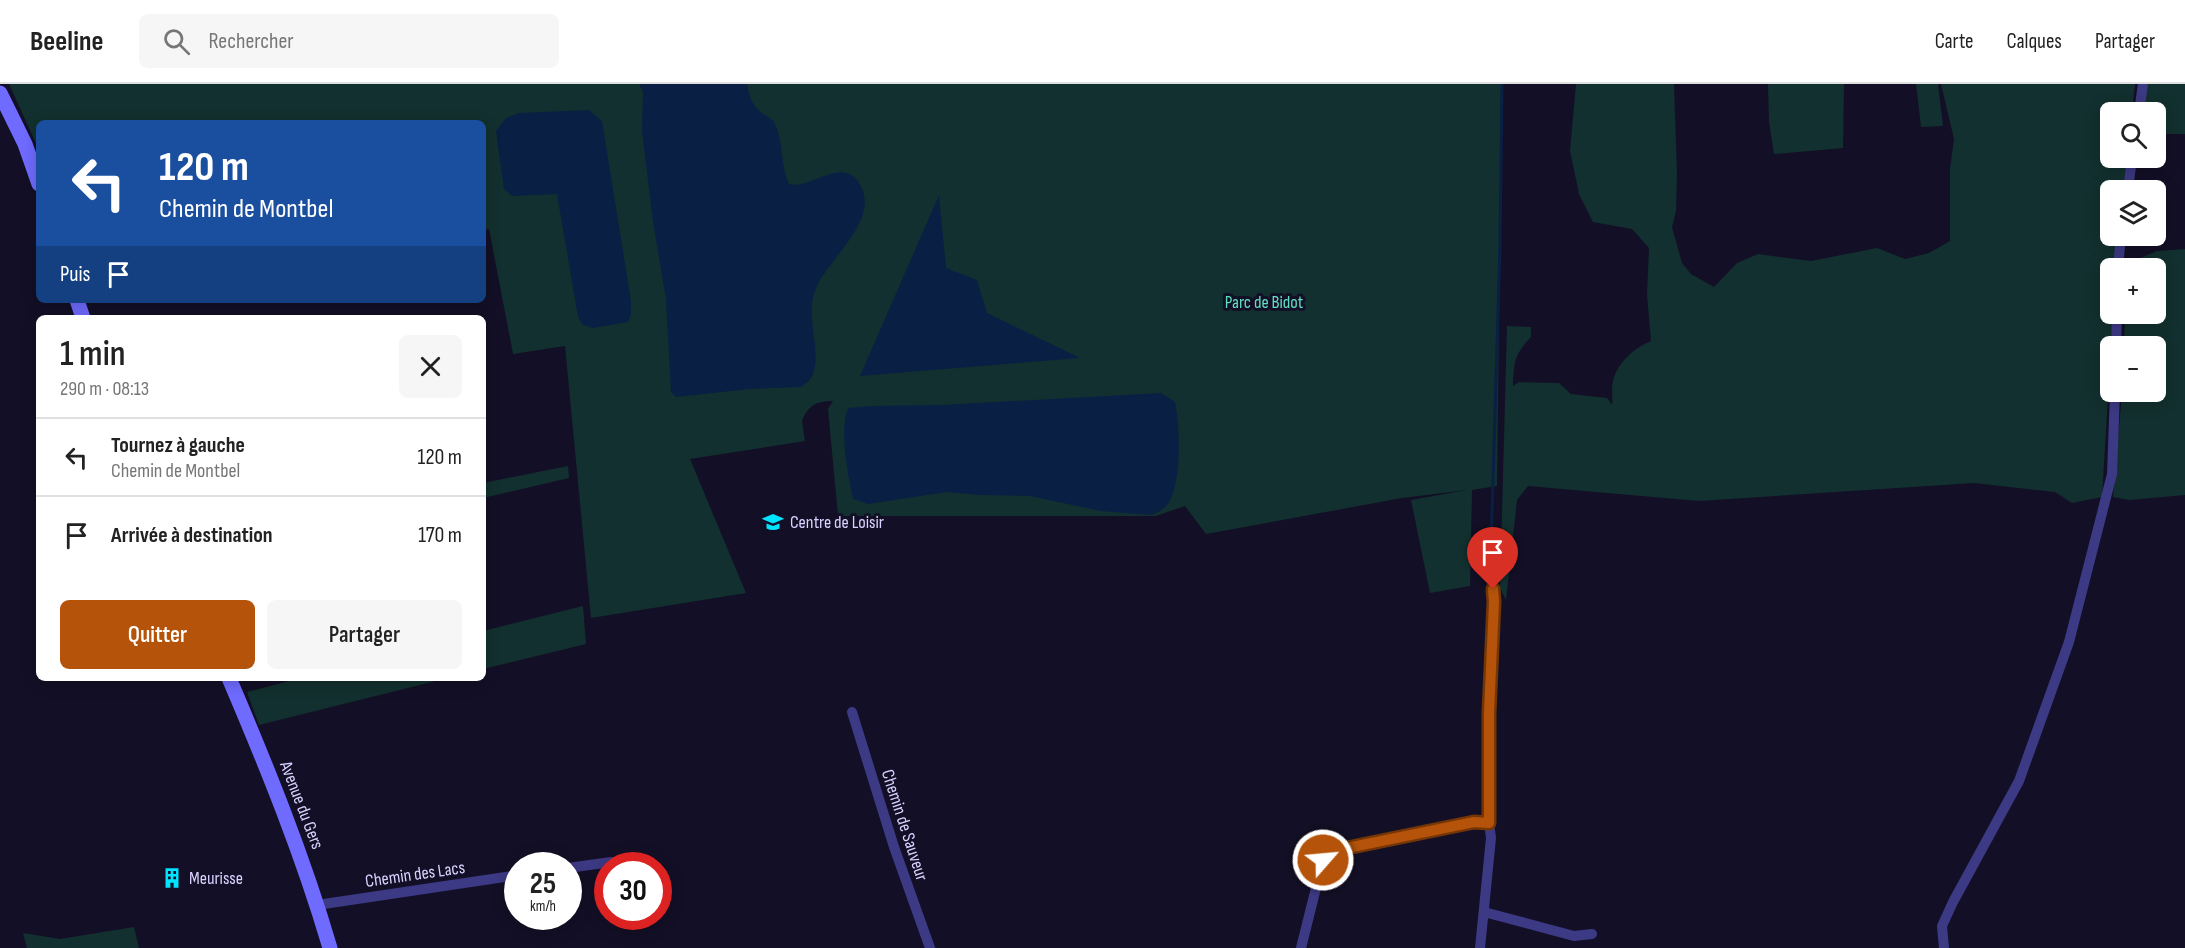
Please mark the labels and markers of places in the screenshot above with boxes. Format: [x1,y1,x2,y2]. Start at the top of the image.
school or university icon: Centre de Loisir [761,510,785,534]
place label: Centre de Loisir [790,512,884,533]
pin [1467,527,1518,589]
building icon: Meurisse [160,866,184,890]
place label: Meurisse [189,868,243,889]

